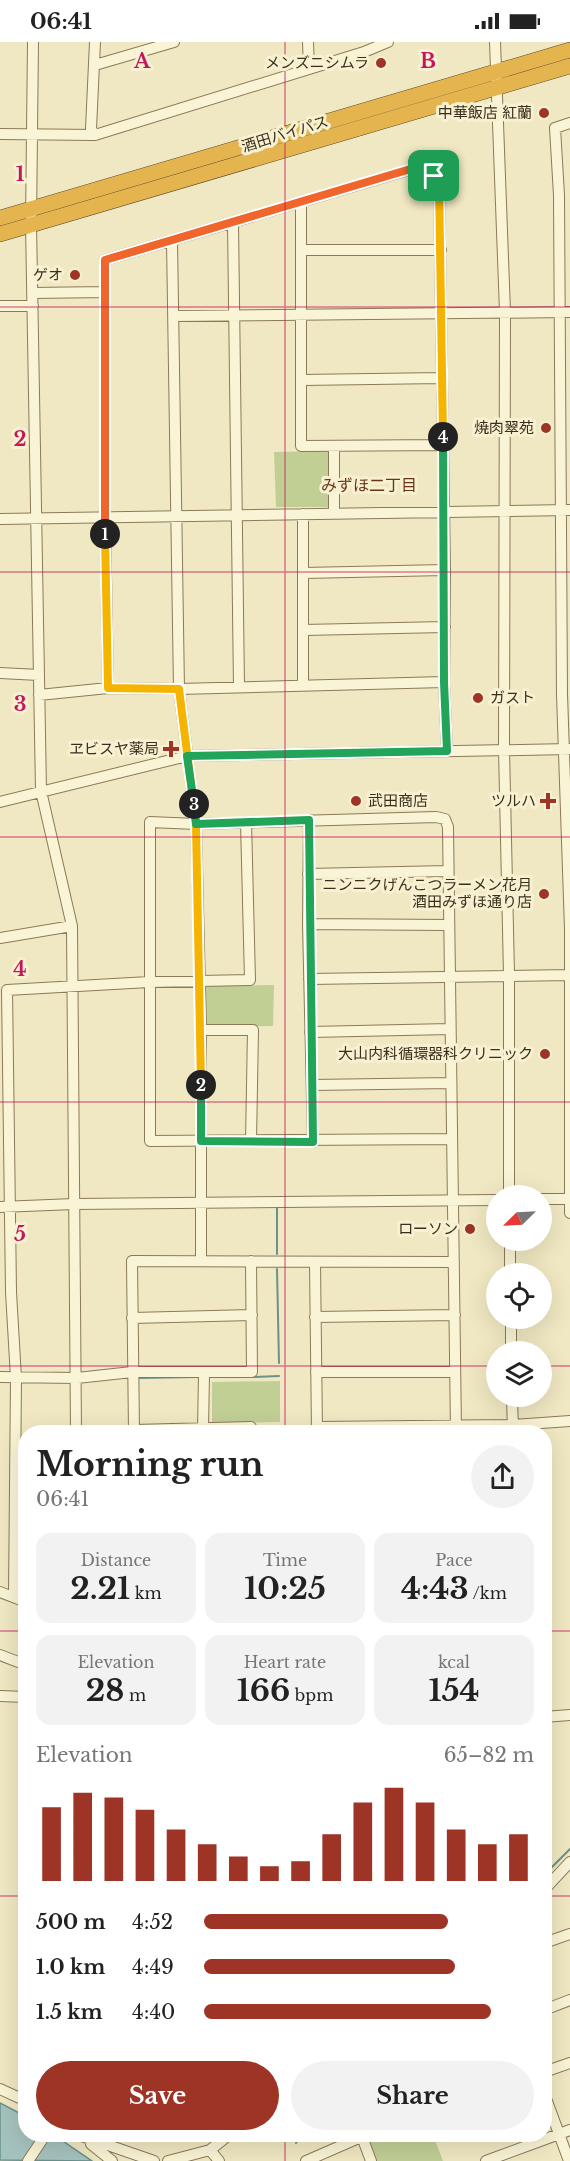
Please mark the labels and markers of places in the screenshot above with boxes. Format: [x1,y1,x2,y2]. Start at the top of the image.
place label: メンズニシムラ [265,53,369,72]
marker: メンズニシムラ [374,56,388,70]
place label: 中華飯店 紅蘭 [438,103,532,122]
marker: 中華飯店 紅蘭 [537,106,551,120]
pin [408,150,459,201]
place label: ゲオ [33,265,63,284]
marker: ゲオ [68,268,82,282]
place label: 焼肉翠苑 [474,418,534,437]
marker: 焼肉翠苑 [539,421,553,435]
pin: 4 [428,422,458,452]
pin: 1 [90,519,120,549]
place label: ガスト [490,688,535,707]
marker: ガスト [471,691,485,705]
place label: ヱビスヤ薬局 [69,739,159,758]
marker: ヱビスヤ薬局 [164,742,178,756]
pin: 3 [179,789,209,819]
place label: 武田商店 [368,791,428,810]
place label: ツルハ [491,791,536,810]
marker: 武田商店 [349,794,363,808]
marker: ツルハ [541,794,555,808]
place label: ニンニクげんこつラーメン花月 酒田みずほ通り店 [323,875,532,911]
marker: ニンニクげんこつラーメン花月 酒田みずほ通り店 [537,887,551,901]
place label: 大山内科循環器科クリニック [338,1044,533,1063]
marker: 大山内科循環器科クリニック [538,1047,552,1061]
pin: 2 [186,1070,216,1100]
place label: ローソン [398,1219,458,1238]
marker: ローソン [463,1222,477,1236]

